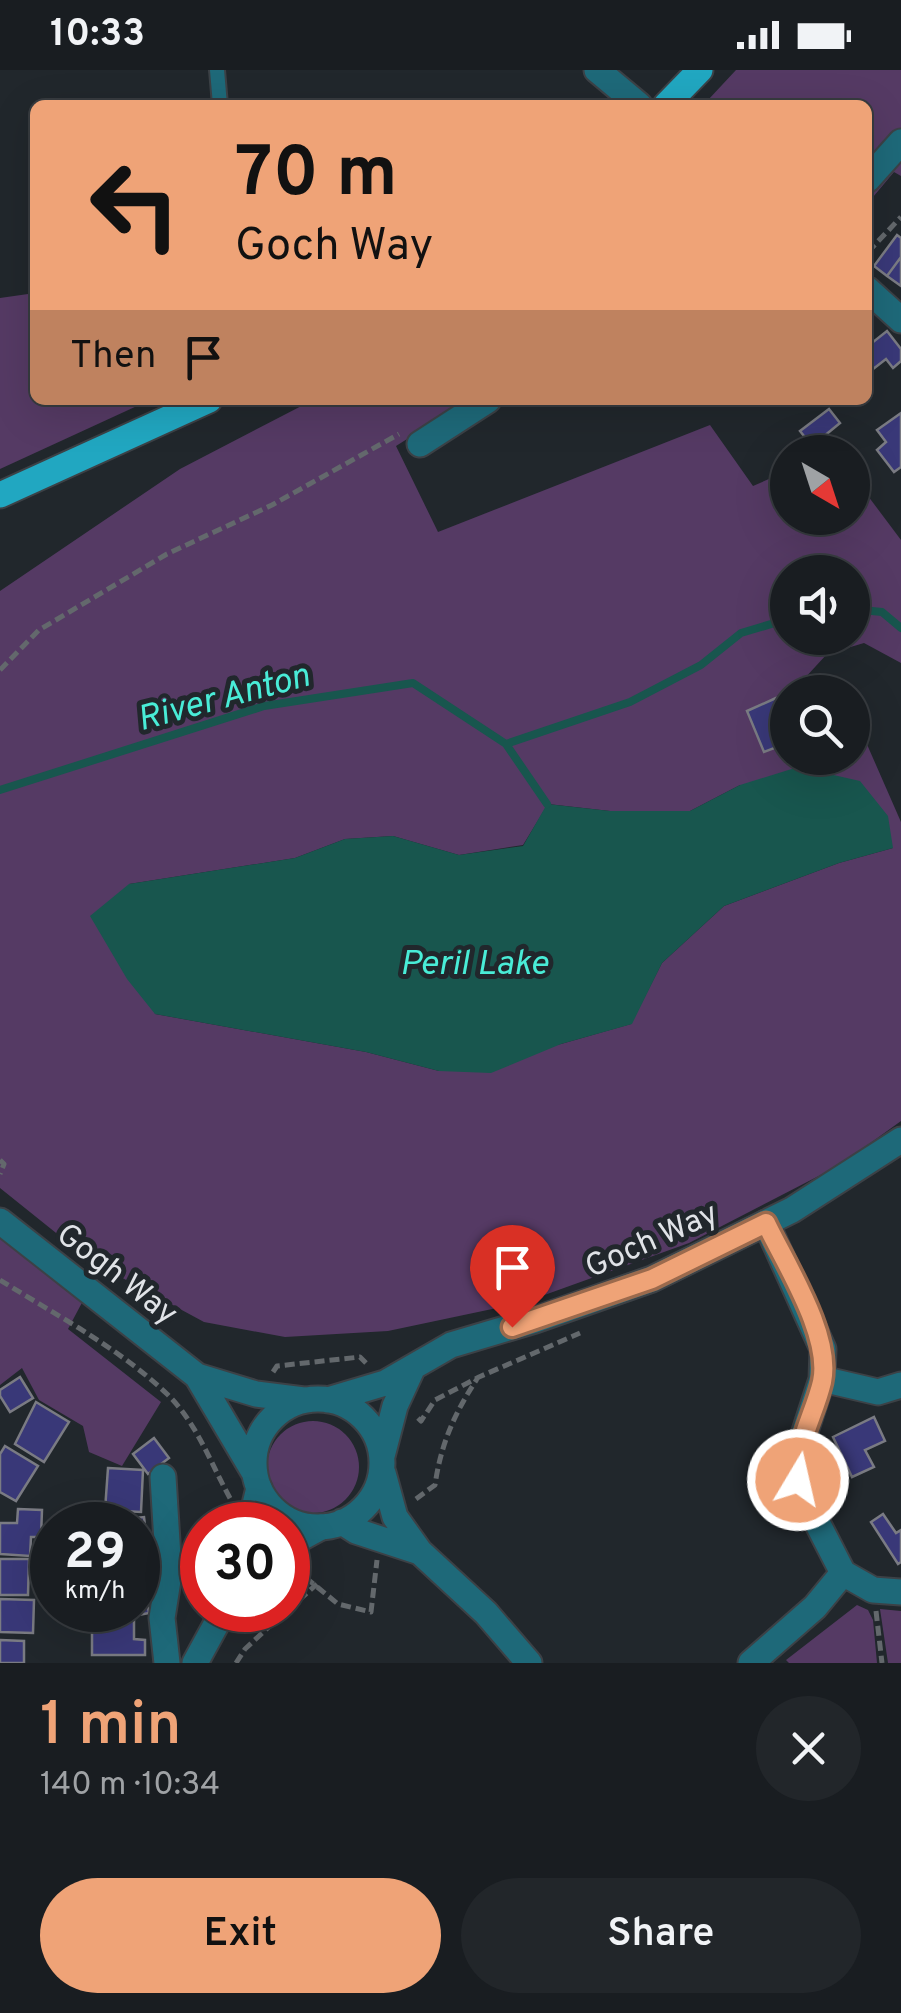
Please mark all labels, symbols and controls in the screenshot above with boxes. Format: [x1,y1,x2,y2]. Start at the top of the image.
text: 10:33 [50,11,145,60]
text: 70 m [235,132,398,221]
icon: left [70,140,200,270]
text: Goch Way [235,219,433,276]
icon: arrive [176,330,231,385]
text: Then [70,333,156,382]
north arrow [770,435,870,535]
map controls [770,435,870,775]
button: sound [770,555,870,655]
water label: River Anton [133,655,315,743]
button: search [770,675,870,775]
water label: Peril Lake [400,943,549,987]
street label: Goch Way [580,1195,725,1289]
street label: Gogh Way [47,1216,185,1335]
pin [470,1225,555,1328]
icon: arrive [485,1240,540,1295]
position arrow [746,1428,850,1532]
speed limit sign: 30 [180,1502,310,1632]
text: 29 [64,1523,126,1586]
text: km/h [65,1576,125,1608]
text: 1 min [40,1690,181,1766]
button: close [756,1696,861,1801]
text: 140 m · 10:34 [40,1766,220,1806]
button: Exit [40,1878,441,1993]
button: Share [461,1878,861,1993]

